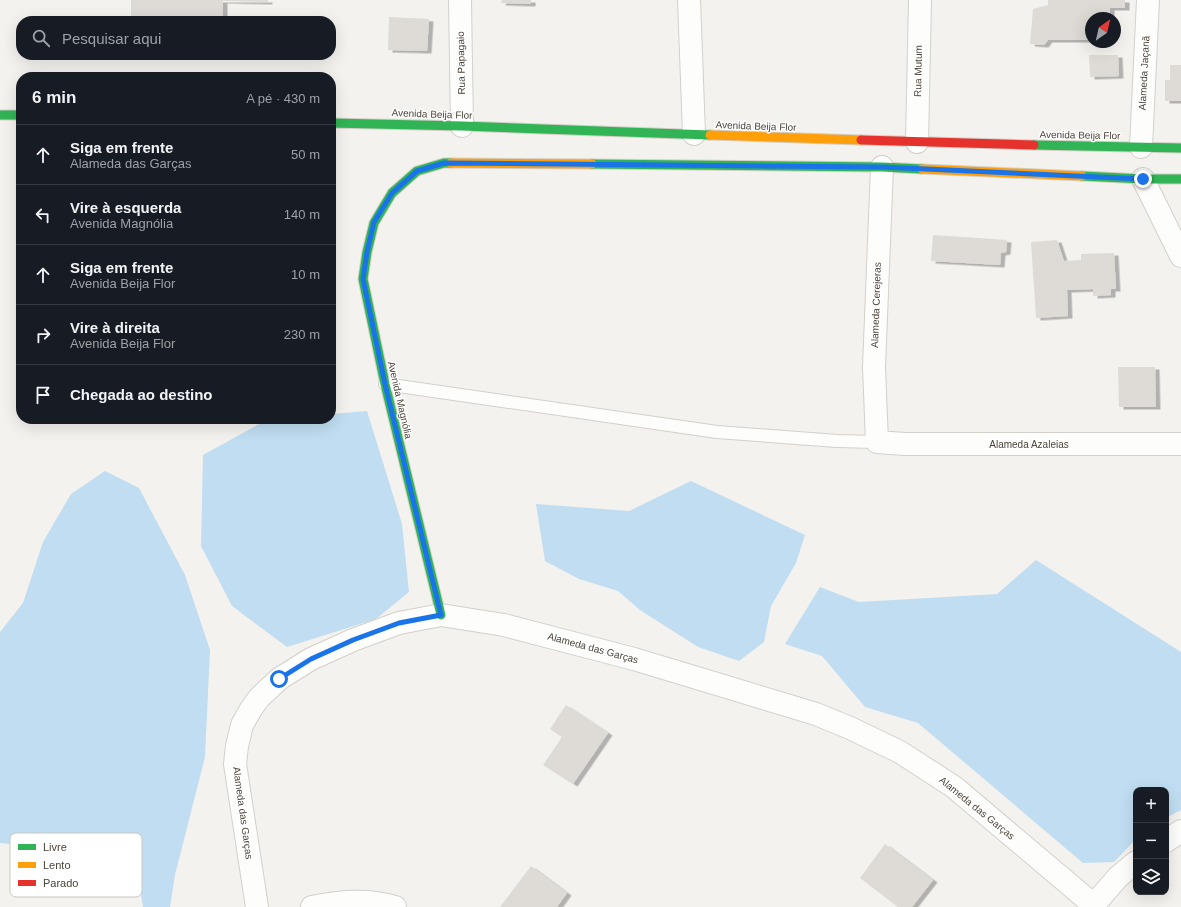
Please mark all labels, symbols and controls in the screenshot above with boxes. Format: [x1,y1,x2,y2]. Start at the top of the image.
north arrow [1085,12,1121,48]
search box [16,16,336,60]
icon: search [30,27,52,49]
text: Pesquisar aqui [62,30,161,47]
street label: Rua Papagaio [455,31,467,95]
street label: Alameda Jaçanã [1137,35,1151,110]
street label: Rua Mutum [912,45,924,97]
text: 6 min [32,88,76,107]
text: A pé · 430 m [246,91,320,106]
street label: Avenida Beija Flor [391,107,473,121]
street label: Avenida Beija Flor [715,119,797,133]
street label: Avenida Beija Flor [1039,129,1121,141]
text: Siga em frente [70,139,173,156]
icon: ahead [32,144,54,166]
text: 50 m [291,147,320,162]
text: Alameda das Garças [70,156,191,171]
route end [1134,170,1152,188]
text: Vire à esquerda [70,199,181,216]
icon: left [32,204,54,226]
text: 140 m [284,207,320,222]
text: Avenida Magnólia [70,216,173,231]
text: Siga em frente [70,259,173,276]
street label: Alameda Cerejeras [869,262,883,348]
icon: ahead [32,264,54,286]
text: 10 m [291,267,320,282]
text: Avenida Beija Flor [70,276,175,291]
text: Vire à direita [70,319,160,336]
icon: right [32,324,54,346]
text: 230 m [284,327,320,342]
text: Avenida Beija Flor [70,336,175,351]
street label: Avenida Magnólia [386,360,414,440]
icon: arrive [32,384,54,406]
text: Chegada ao destino [70,386,213,403]
street label: Alameda Azaleias [989,439,1069,450]
street label: Alameda das Garças [546,631,640,665]
route start [270,670,288,688]
street label: Alameda das Garças [231,766,255,860]
street label: Alameda das Garças [937,774,1017,842]
map controls [1133,787,1169,895]
button: + [1133,787,1169,823]
button: − [1133,823,1169,859]
legend [10,833,142,897]
text: Livre [43,841,67,853]
text: Lento [43,859,71,871]
button: layers [1133,859,1169,895]
text: Parado [43,877,78,889]

